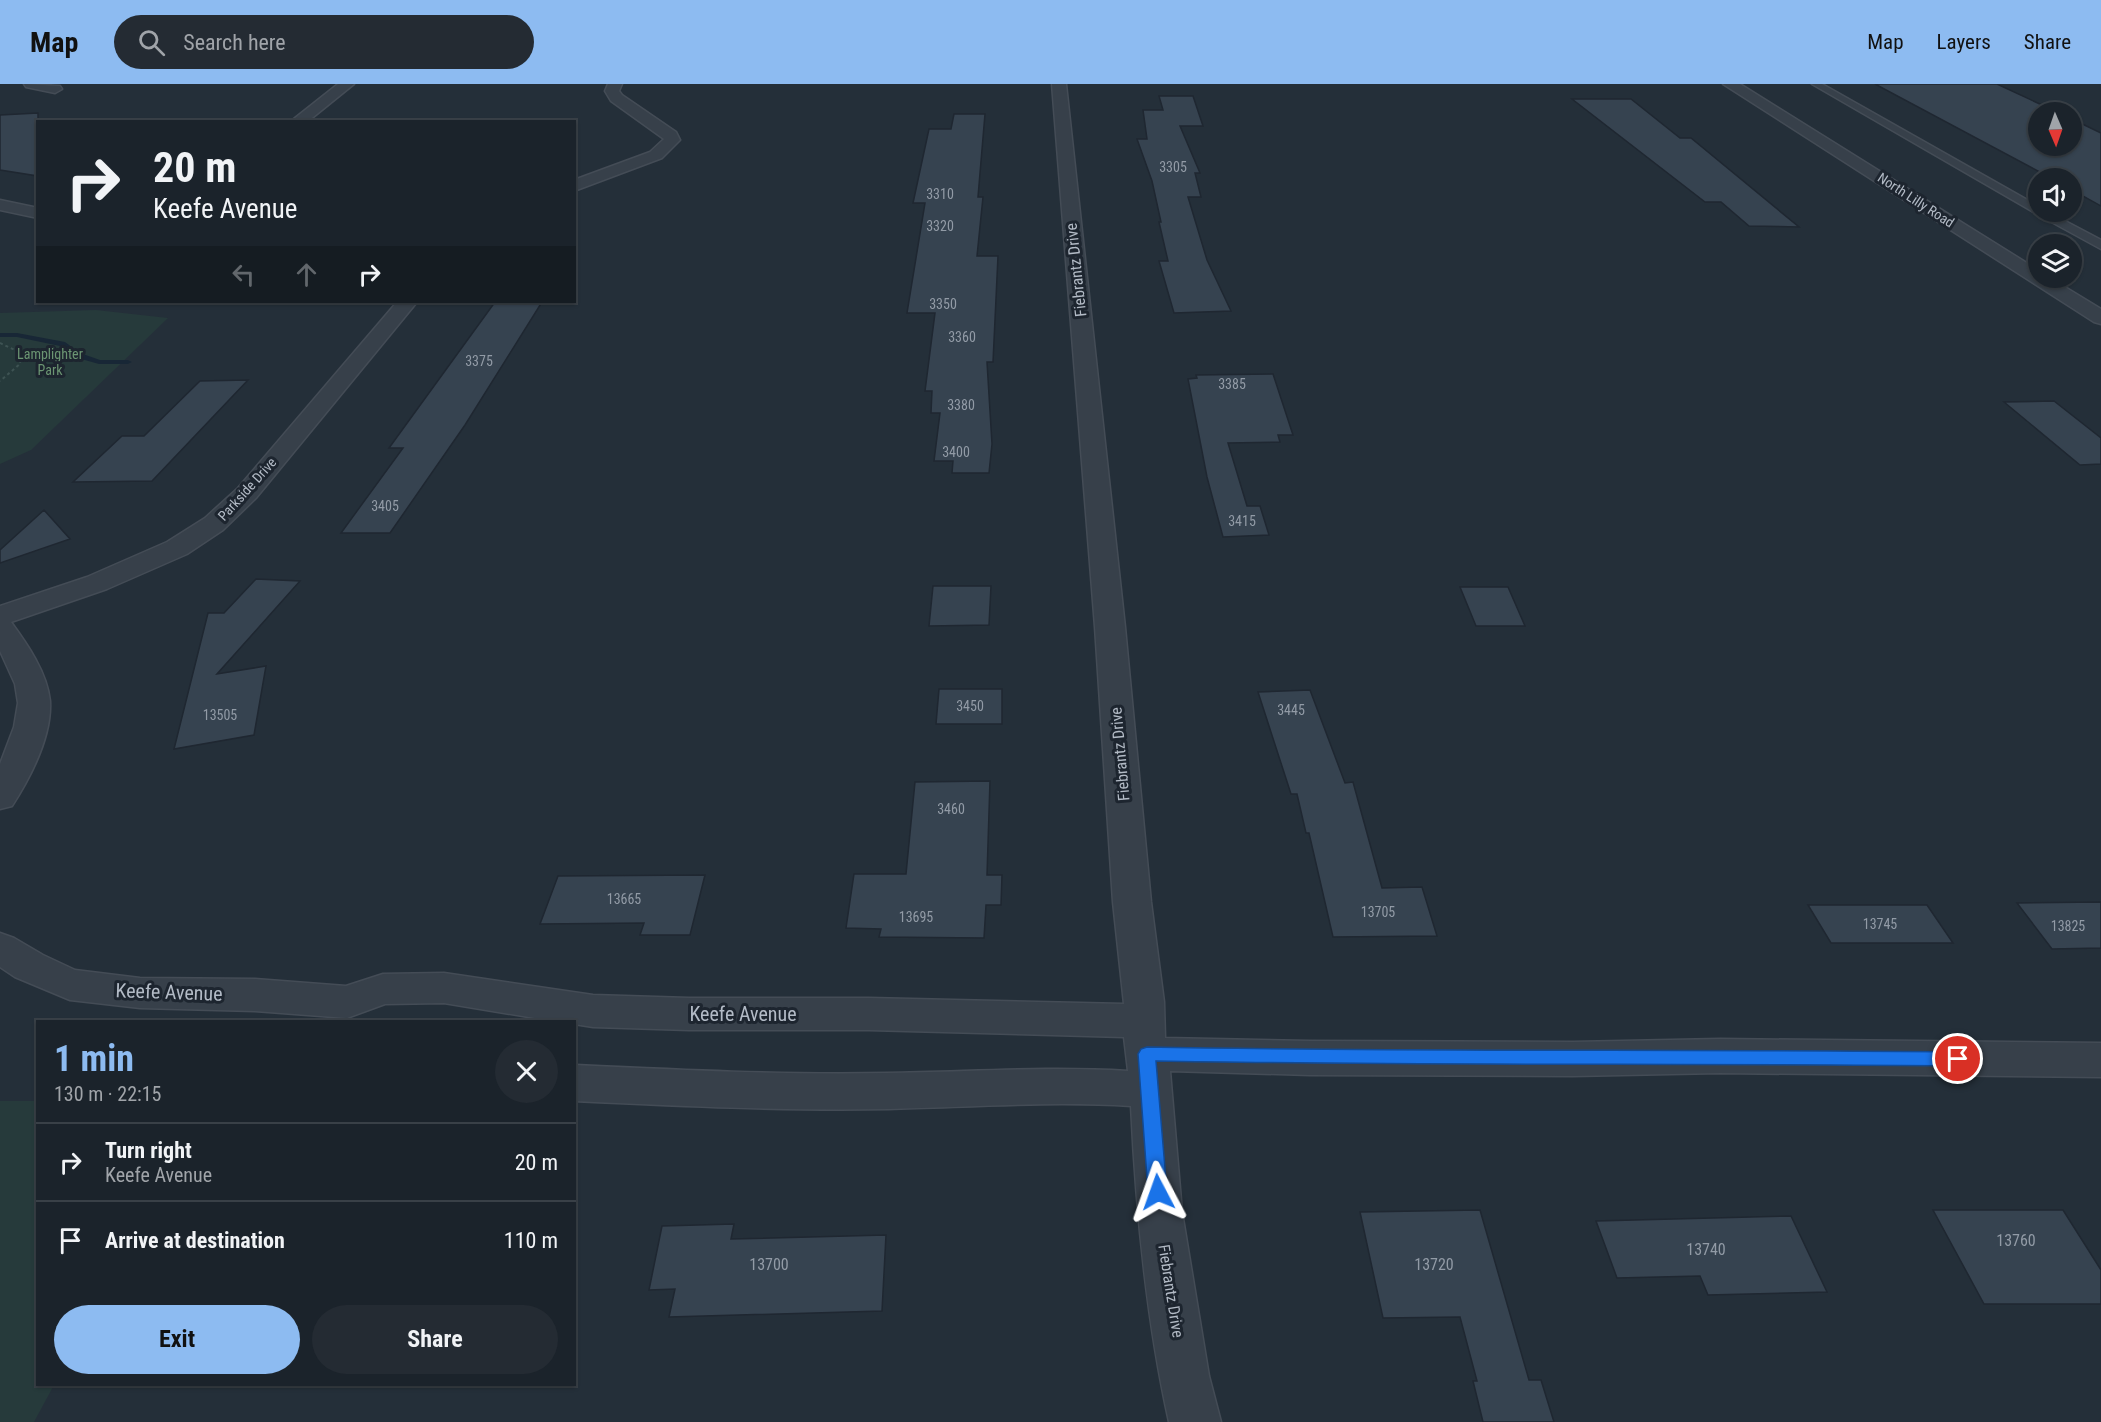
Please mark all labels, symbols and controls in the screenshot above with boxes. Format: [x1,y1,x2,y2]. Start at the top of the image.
search box [114,15,534,69]
text: Map [30,26,78,59]
icon: search [135,26,168,59]
text: Search here [183,30,286,55]
text: Map [1867,30,1904,54]
text: Layers [1937,30,1991,54]
text: Share [2024,30,2071,54]
north arrow [2028,102,2082,156]
map controls [2028,102,2082,288]
text: 20 m [153,143,236,192]
icon: right [54,144,132,222]
house number: 3305 [1159,159,1187,175]
button: sound [2028,168,2082,222]
street label: North Lilly Road [1875,169,1957,231]
house number: 3310 [926,186,954,202]
text: Keefe Avenue [153,193,298,225]
house number: 3320 [926,218,954,234]
street label: Fiebrantz Drive [1062,222,1090,318]
button: layers [2028,234,2082,288]
icon: left [227,258,260,291]
icon: ahead [290,258,323,291]
icon: right [353,258,386,291]
house number: 3350 [929,296,957,312]
house number: 3360 [948,329,976,345]
park label: Lamplighter Park [17,346,83,378]
house number: 3375 [465,353,493,369]
house number: 3385 [1218,376,1246,392]
house number: 3380 [947,397,975,413]
house number: 3400 [942,444,970,460]
street label: Parkside Drive [215,454,280,524]
house number: 3405 [371,498,399,514]
house number: 3415 [1228,513,1256,529]
house number: 3450 [956,698,984,714]
house number: 3445 [1277,702,1305,718]
street label: Fiebrantz Drive [1106,706,1134,802]
house number: 13505 [203,707,237,723]
house number: 3460 [937,801,965,817]
house number: 13665 [607,891,641,907]
house number: 13705 [1361,904,1395,920]
house number: 13695 [899,909,933,925]
house number: 13745 [1863,916,1897,932]
house number: 13825 [2051,918,2085,934]
street label: Keefe Avenue [115,978,223,1006]
street label: Keefe Avenue [689,1002,797,1026]
pin [1932,1033,1983,1084]
text: 1 min [54,1038,134,1080]
button: close [495,1040,558,1103]
icon: arrive [1941,1042,1974,1075]
text: 130 m · 22:15 [54,1082,161,1106]
text: Turn right [105,1138,192,1163]
icon: right [54,1146,87,1179]
text: 20 m [515,1150,558,1175]
position arrow [1126,1160,1190,1224]
text: Keefe Avenue [105,1163,212,1187]
icon: arrive [54,1224,87,1257]
text: Arrive at destination [105,1228,285,1253]
text: 110 m [504,1228,558,1253]
house number: 13760 [1996,1231,2036,1250]
house number: 13740 [1686,1240,1726,1259]
street label: Fiebrantz Drive [1154,1243,1188,1339]
house number: 13700 [749,1255,789,1274]
house number: 13720 [1414,1255,1454,1274]
button: Exit [54,1305,300,1374]
button: Share [312,1305,558,1374]

